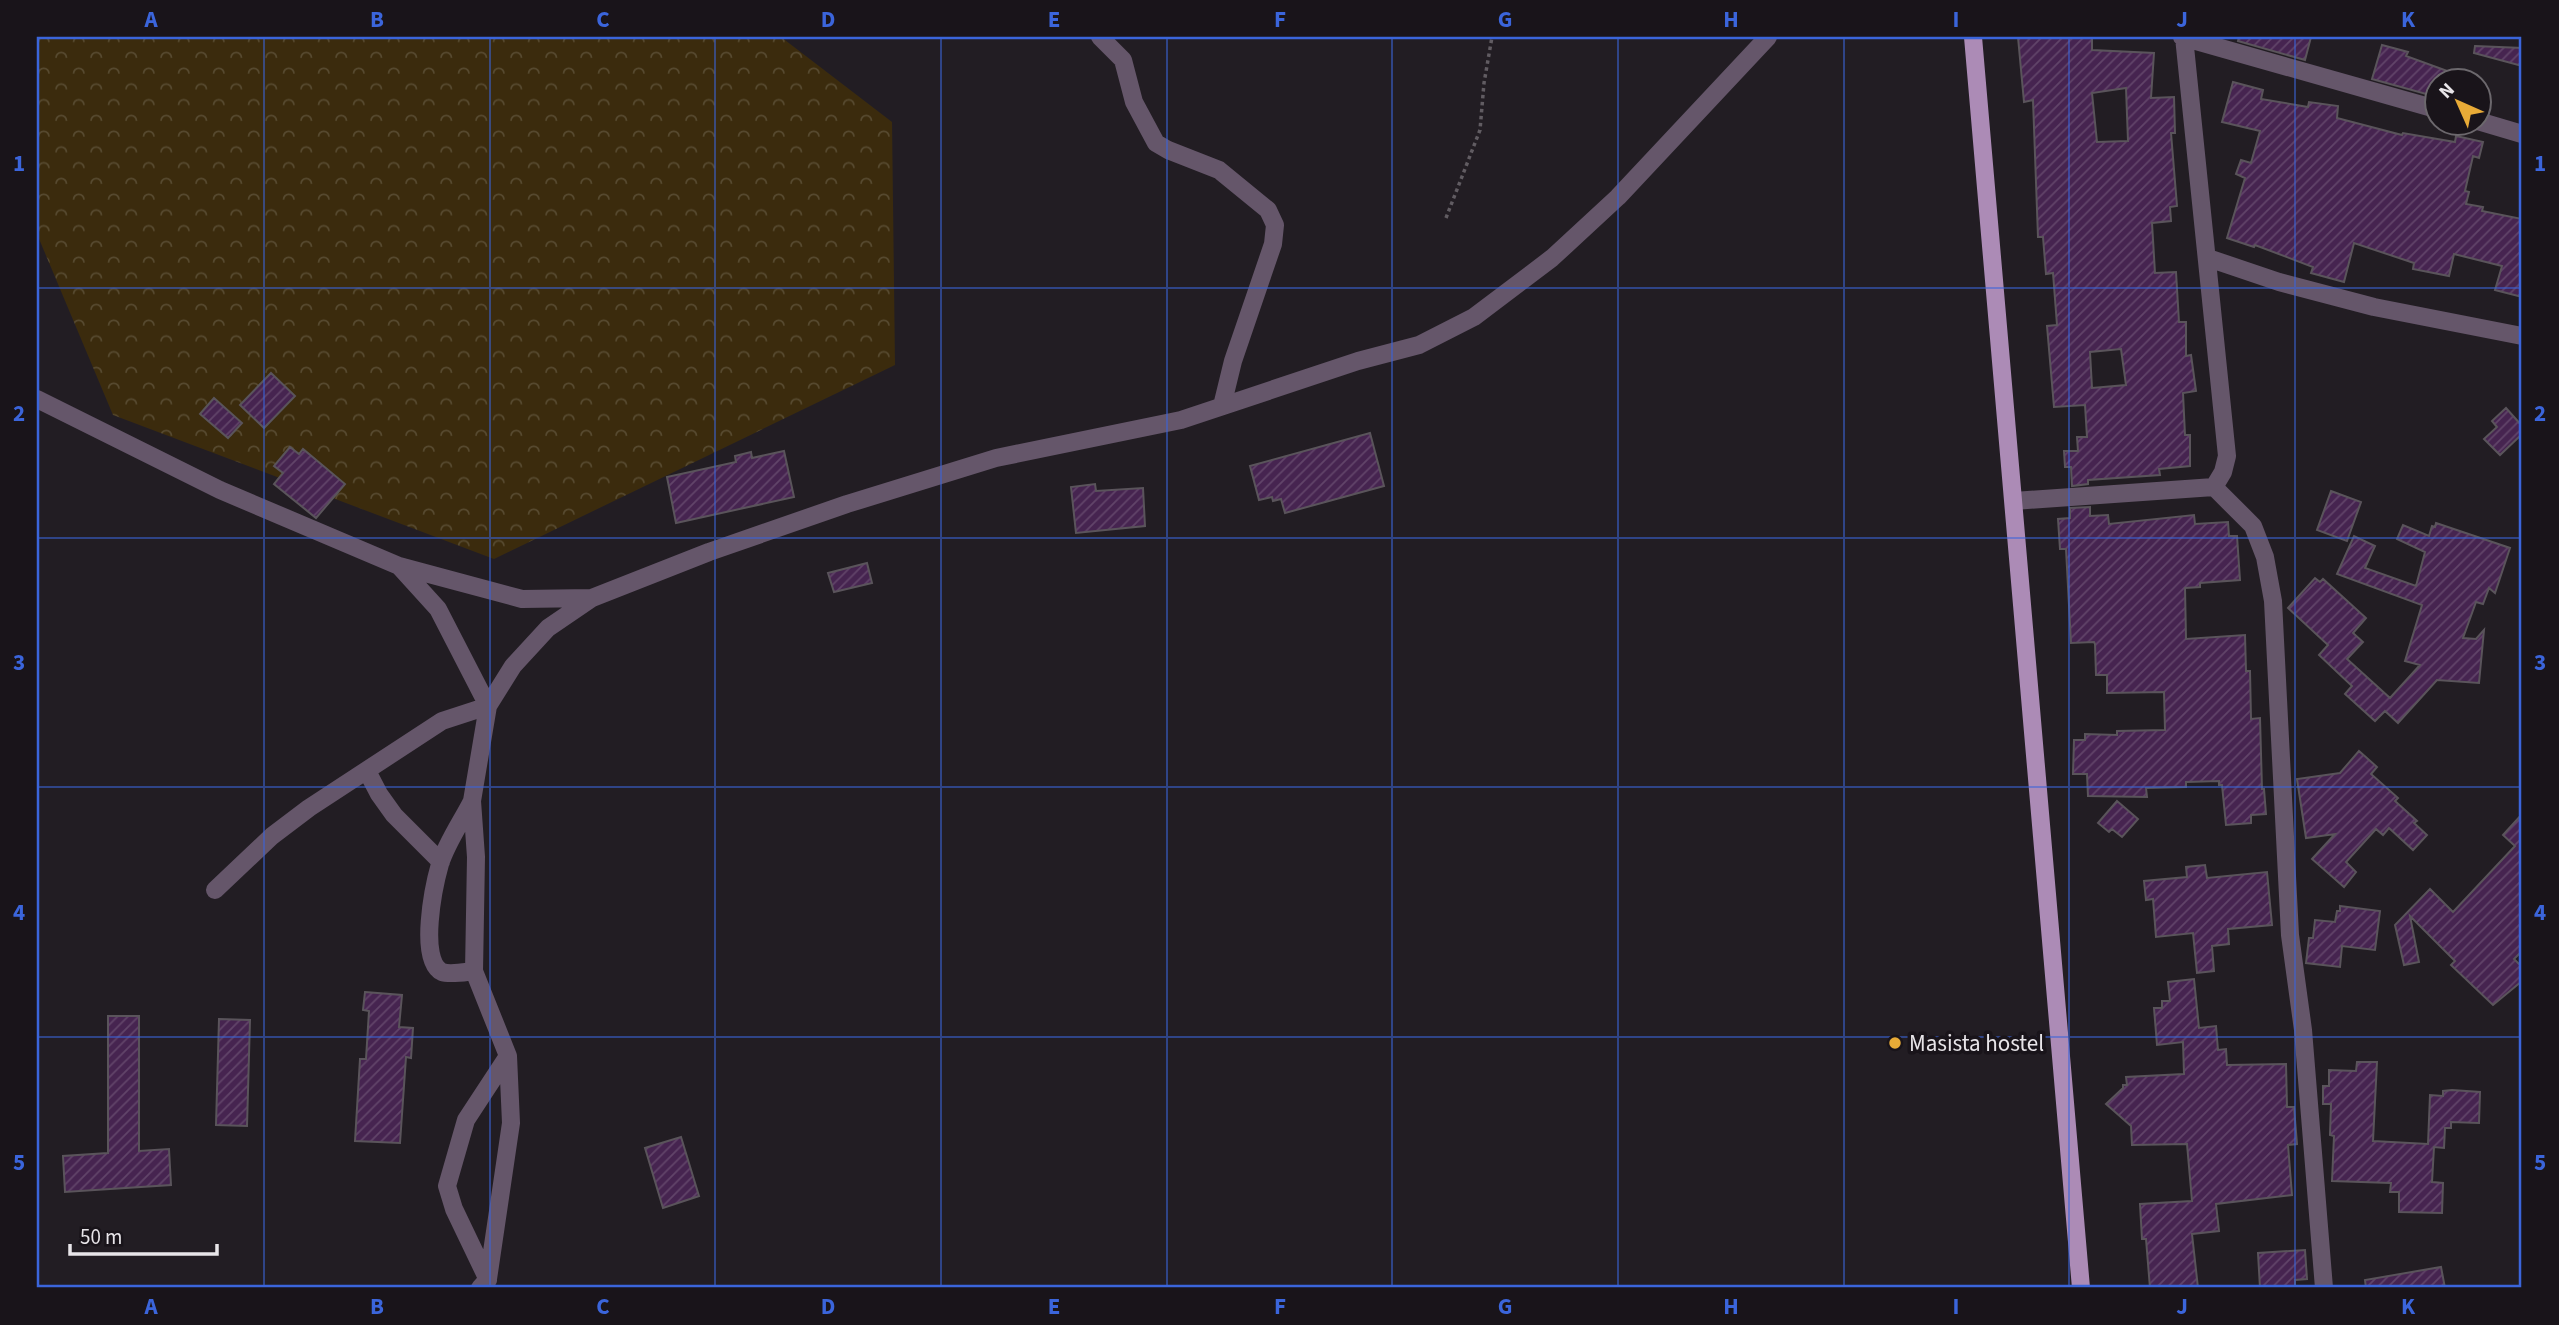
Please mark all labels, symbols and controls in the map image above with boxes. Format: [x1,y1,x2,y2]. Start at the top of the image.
text: A [143,3,158,36]
text: B [370,3,384,36]
text: C [596,3,610,36]
text: D [821,3,835,36]
text: E [1048,3,1060,36]
text: F [1274,3,1286,36]
text: G [1498,3,1512,36]
text: H [1723,3,1739,36]
text: I [1953,3,1959,36]
text: J [2176,3,2188,36]
text: K [2401,3,2416,36]
north arrow [2422,66,2492,136]
text: N [2433,77,2461,105]
text: 1 [13,147,25,180]
text: 1 [2534,147,2546,180]
text: 2 [13,397,25,430]
text: 2 [2534,397,2546,430]
text: 3 [13,646,25,679]
text: 3 [2534,646,2546,679]
text: 4 [13,896,25,929]
text: 4 [2534,896,2546,929]
place label: Masista hostel [1909,1027,2044,1060]
marker: Masista hostel [1887,1035,1903,1051]
text: 5 [13,1146,25,1179]
text: 5 [2534,1146,2546,1179]
scale bar [70,1213,217,1257]
text: 50 m [80,1222,122,1252]
text: A [143,1290,158,1323]
text: B [370,1290,384,1323]
text: C [596,1290,610,1323]
text: D [821,1290,835,1323]
text: E [1048,1290,1060,1323]
text: F [1274,1290,1286,1323]
text: G [1498,1290,1512,1323]
text: H [1723,1290,1739,1323]
text: I [1953,1290,1959,1323]
text: J [2176,1290,2188,1323]
text: K [2401,1290,2416,1323]

